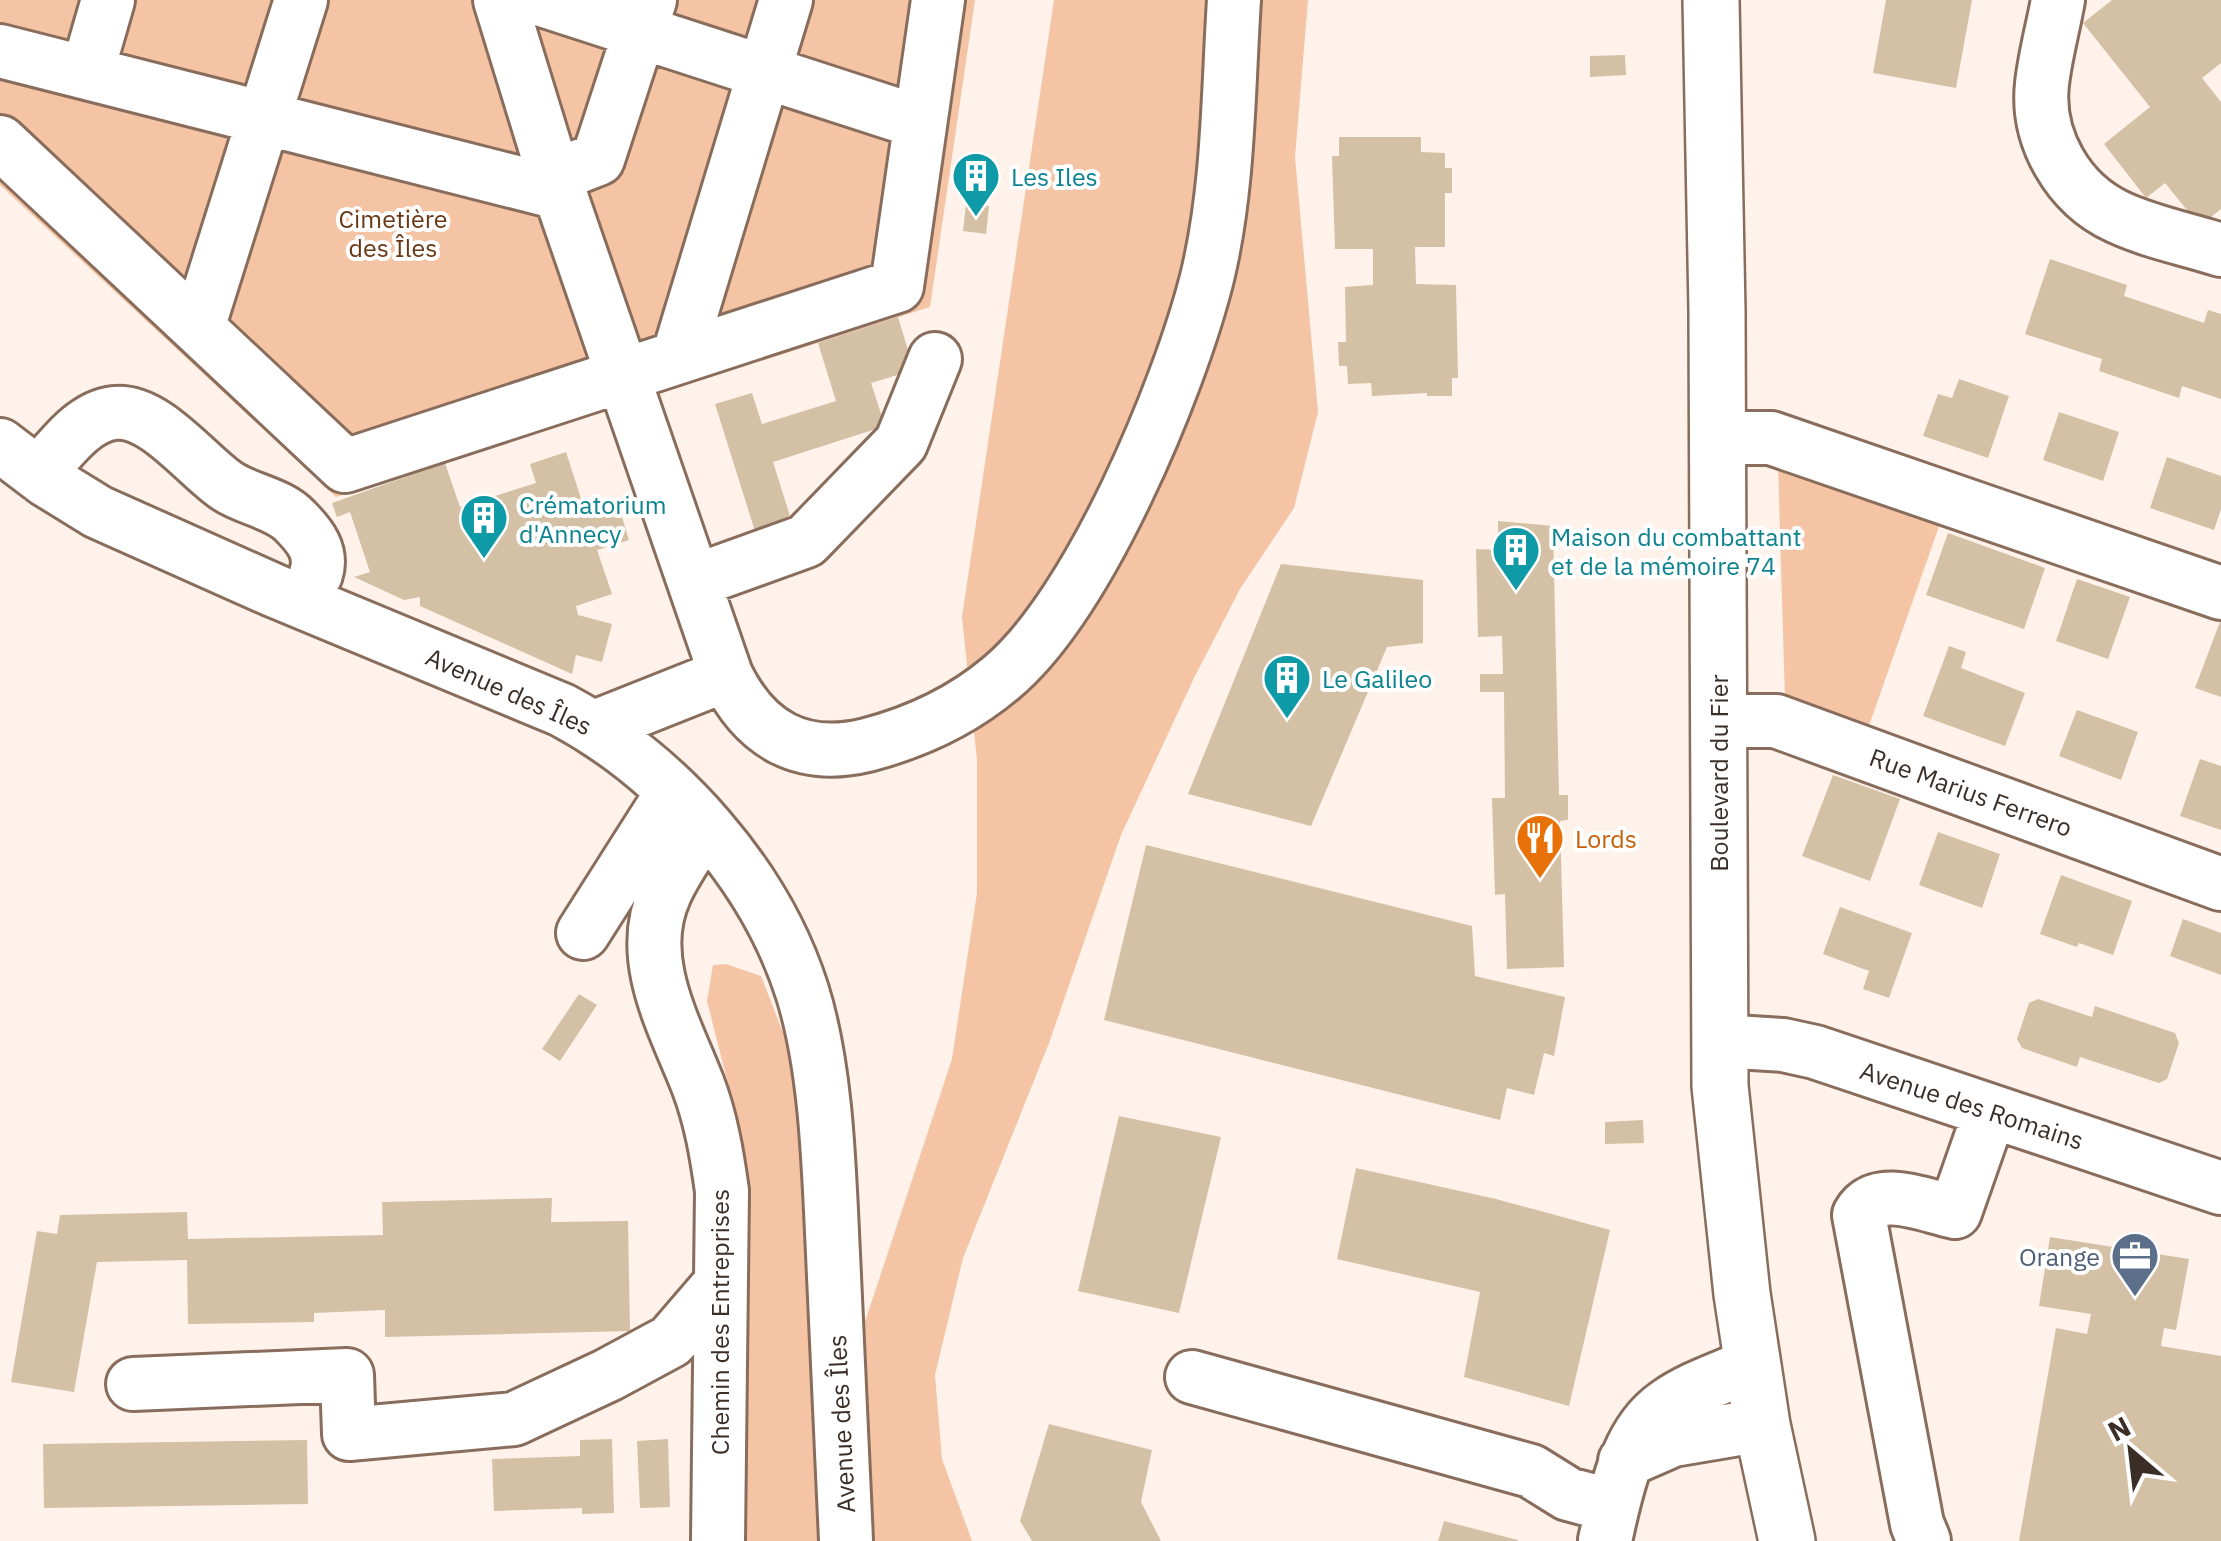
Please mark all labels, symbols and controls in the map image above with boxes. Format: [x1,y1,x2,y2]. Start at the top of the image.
building icon: Les Iles [950,150,1002,218]
place label: Les Iles [1011,160,1098,193]
park label: Cimetière des Îles [339,202,447,264]
place label: Crématorium d'Annecy [519,488,667,550]
building icon: Crématorium d'Annecy [458,492,510,560]
place label: Maison du combattant et de la mémoire 74 [1551,520,1802,582]
building icon: Maison du combattant et de la mémoire 74 [1490,524,1542,592]
street label: Avenue des Îles [421,640,597,742]
building icon: Le Galileo [1261,652,1313,720]
place label: Le Galileo [1322,662,1432,695]
street label: Boulevard du Fier [1702,674,1735,872]
street label: Rue Marius Ferrero [1865,740,2077,844]
restaurant icon: Lords [1514,812,1566,880]
place label: Lords [1575,822,1637,855]
street label: Avenue des Romains [1856,1053,2088,1157]
street label: Chemin des Entreprises [703,1189,736,1455]
office icon: Orange [2109,1230,2161,1298]
place label: Orange [2019,1240,2100,1273]
street label: Avenue des Îles [820,1334,862,1514]
north arrow [2081,1401,2181,1501]
text: N [2101,1407,2137,1450]

